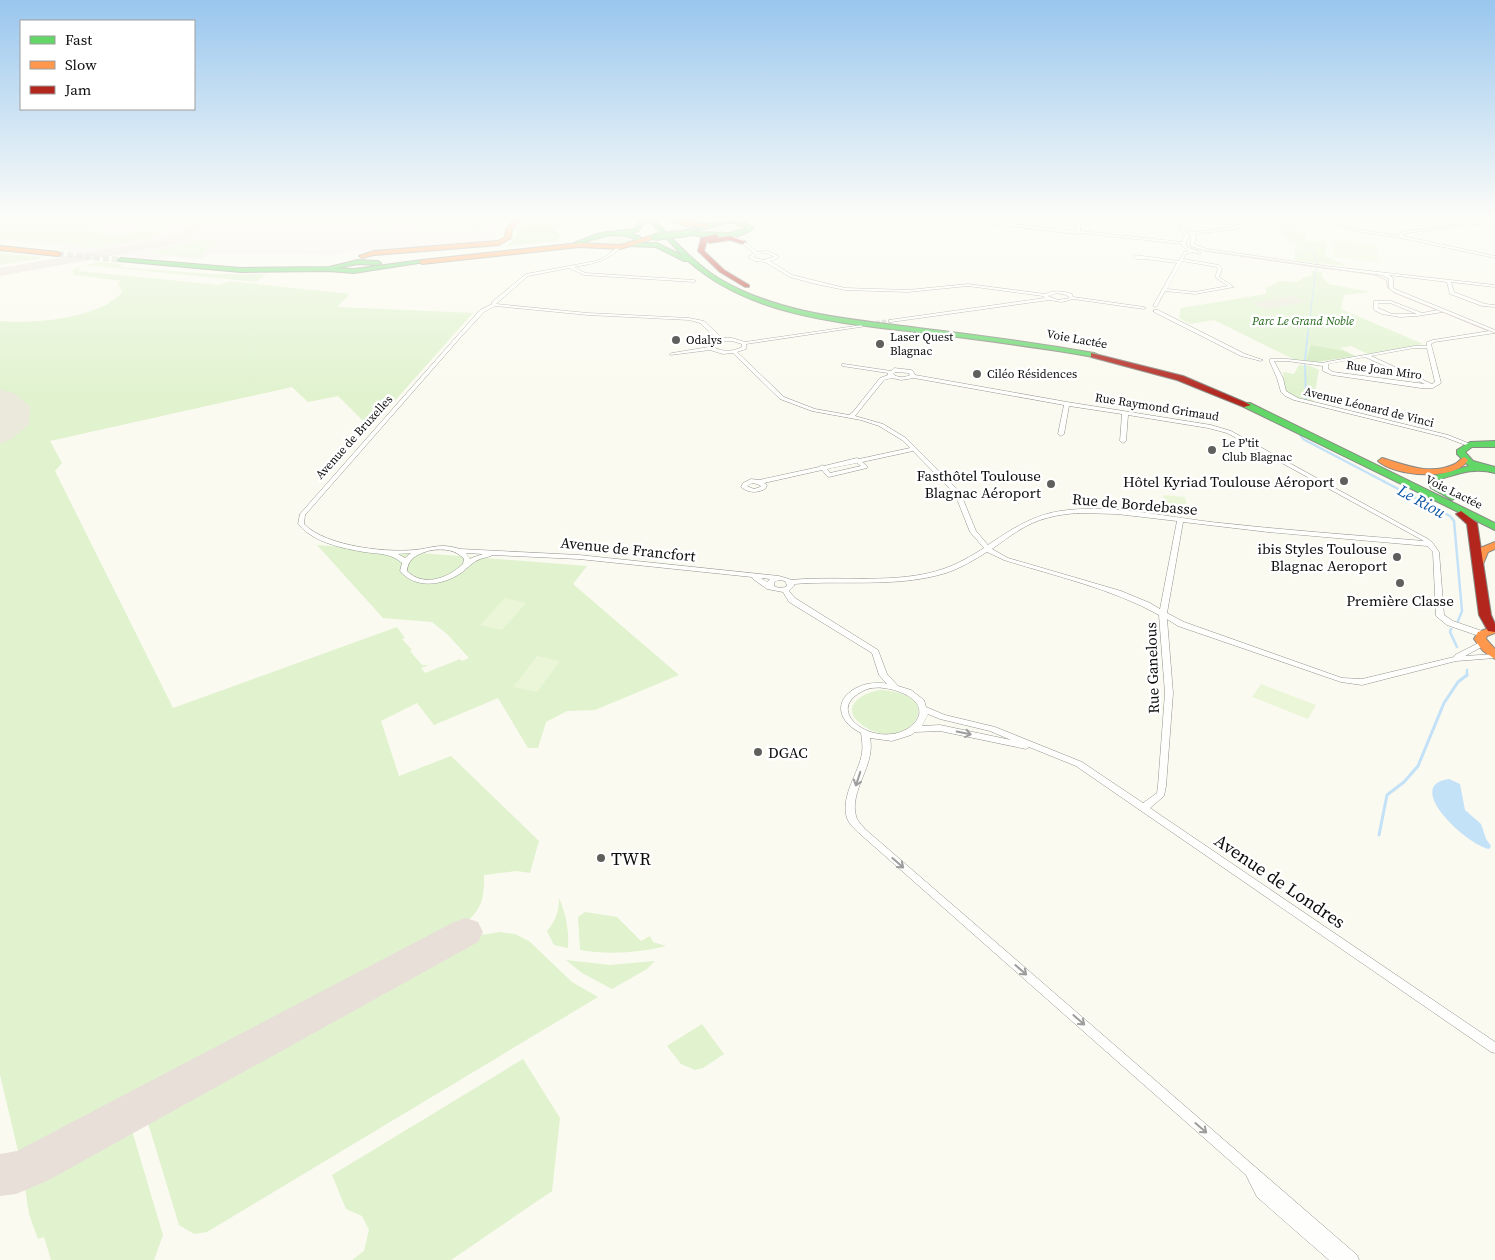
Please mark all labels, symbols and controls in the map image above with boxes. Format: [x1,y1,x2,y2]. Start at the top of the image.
legend [20,20,195,110]
text: Fast [65,29,92,50]
text: Slow [65,54,97,75]
text: Jam [64,79,92,100]
park label: Parc Le Grand Noble [1251,313,1354,329]
street label: Voie Lactée [1045,326,1109,352]
place label: Laser Quest Blagnac [890,329,953,359]
place label: Odalys [686,332,722,348]
marker: Odalys [670,334,682,346]
marker: Laser Quest Blagnac [874,338,886,350]
street label: Rue Joan Miro [1345,357,1423,383]
place label: Ciléo Résidences [987,366,1077,382]
marker: Ciléo Résidences [971,368,983,380]
street label: Avenue Léonard de Vinci [1302,383,1436,431]
street label: Rue Raymond Grimaud [1094,389,1220,425]
street label: Avenue de Bruxelles [312,391,396,483]
place label: Le P'tit Club Blagnac [1222,435,1292,465]
marker: Le P'tit Club Blagnac [1206,444,1218,456]
place label: Fasthôtel Toulouse Blagnac Aéroport [916,465,1041,503]
place label: Hôtel Kyriad Toulouse Aéroport [1123,471,1334,492]
street label: Voie Lactée [1423,471,1485,513]
marker: Hôtel Kyriad Toulouse Aéroport [1338,475,1350,487]
marker: Fasthôtel Toulouse Blagnac Aéroport [1045,478,1057,490]
water label: Le Riou [1393,478,1451,523]
street label: Rue de Bordebasse [1071,488,1199,520]
street label: Avenue de Francfort [559,531,697,567]
place label: ibis Styles Toulouse Blagnac Aeroport [1257,538,1387,576]
marker: ibis Styles Toulouse Blagnac Aeroport [1391,551,1403,563]
marker: Première Classe [1394,577,1406,589]
place label: Première Classe [1346,590,1454,611]
street label: Rue Ganelous [1140,622,1164,714]
one-way arrow [955,729,971,738]
place label: DGAC [768,742,808,763]
marker: DGAC [752,746,764,758]
one-way arrow [853,771,863,787]
street label: Avenue de Londres [1210,828,1351,934]
place label: TWR [611,846,651,871]
marker: TWR [595,852,607,864]
one-way arrow [892,857,905,869]
one-way arrow [1014,964,1027,975]
one-way arrow [1073,1015,1086,1026]
one-way arrow [1195,1122,1208,1133]

